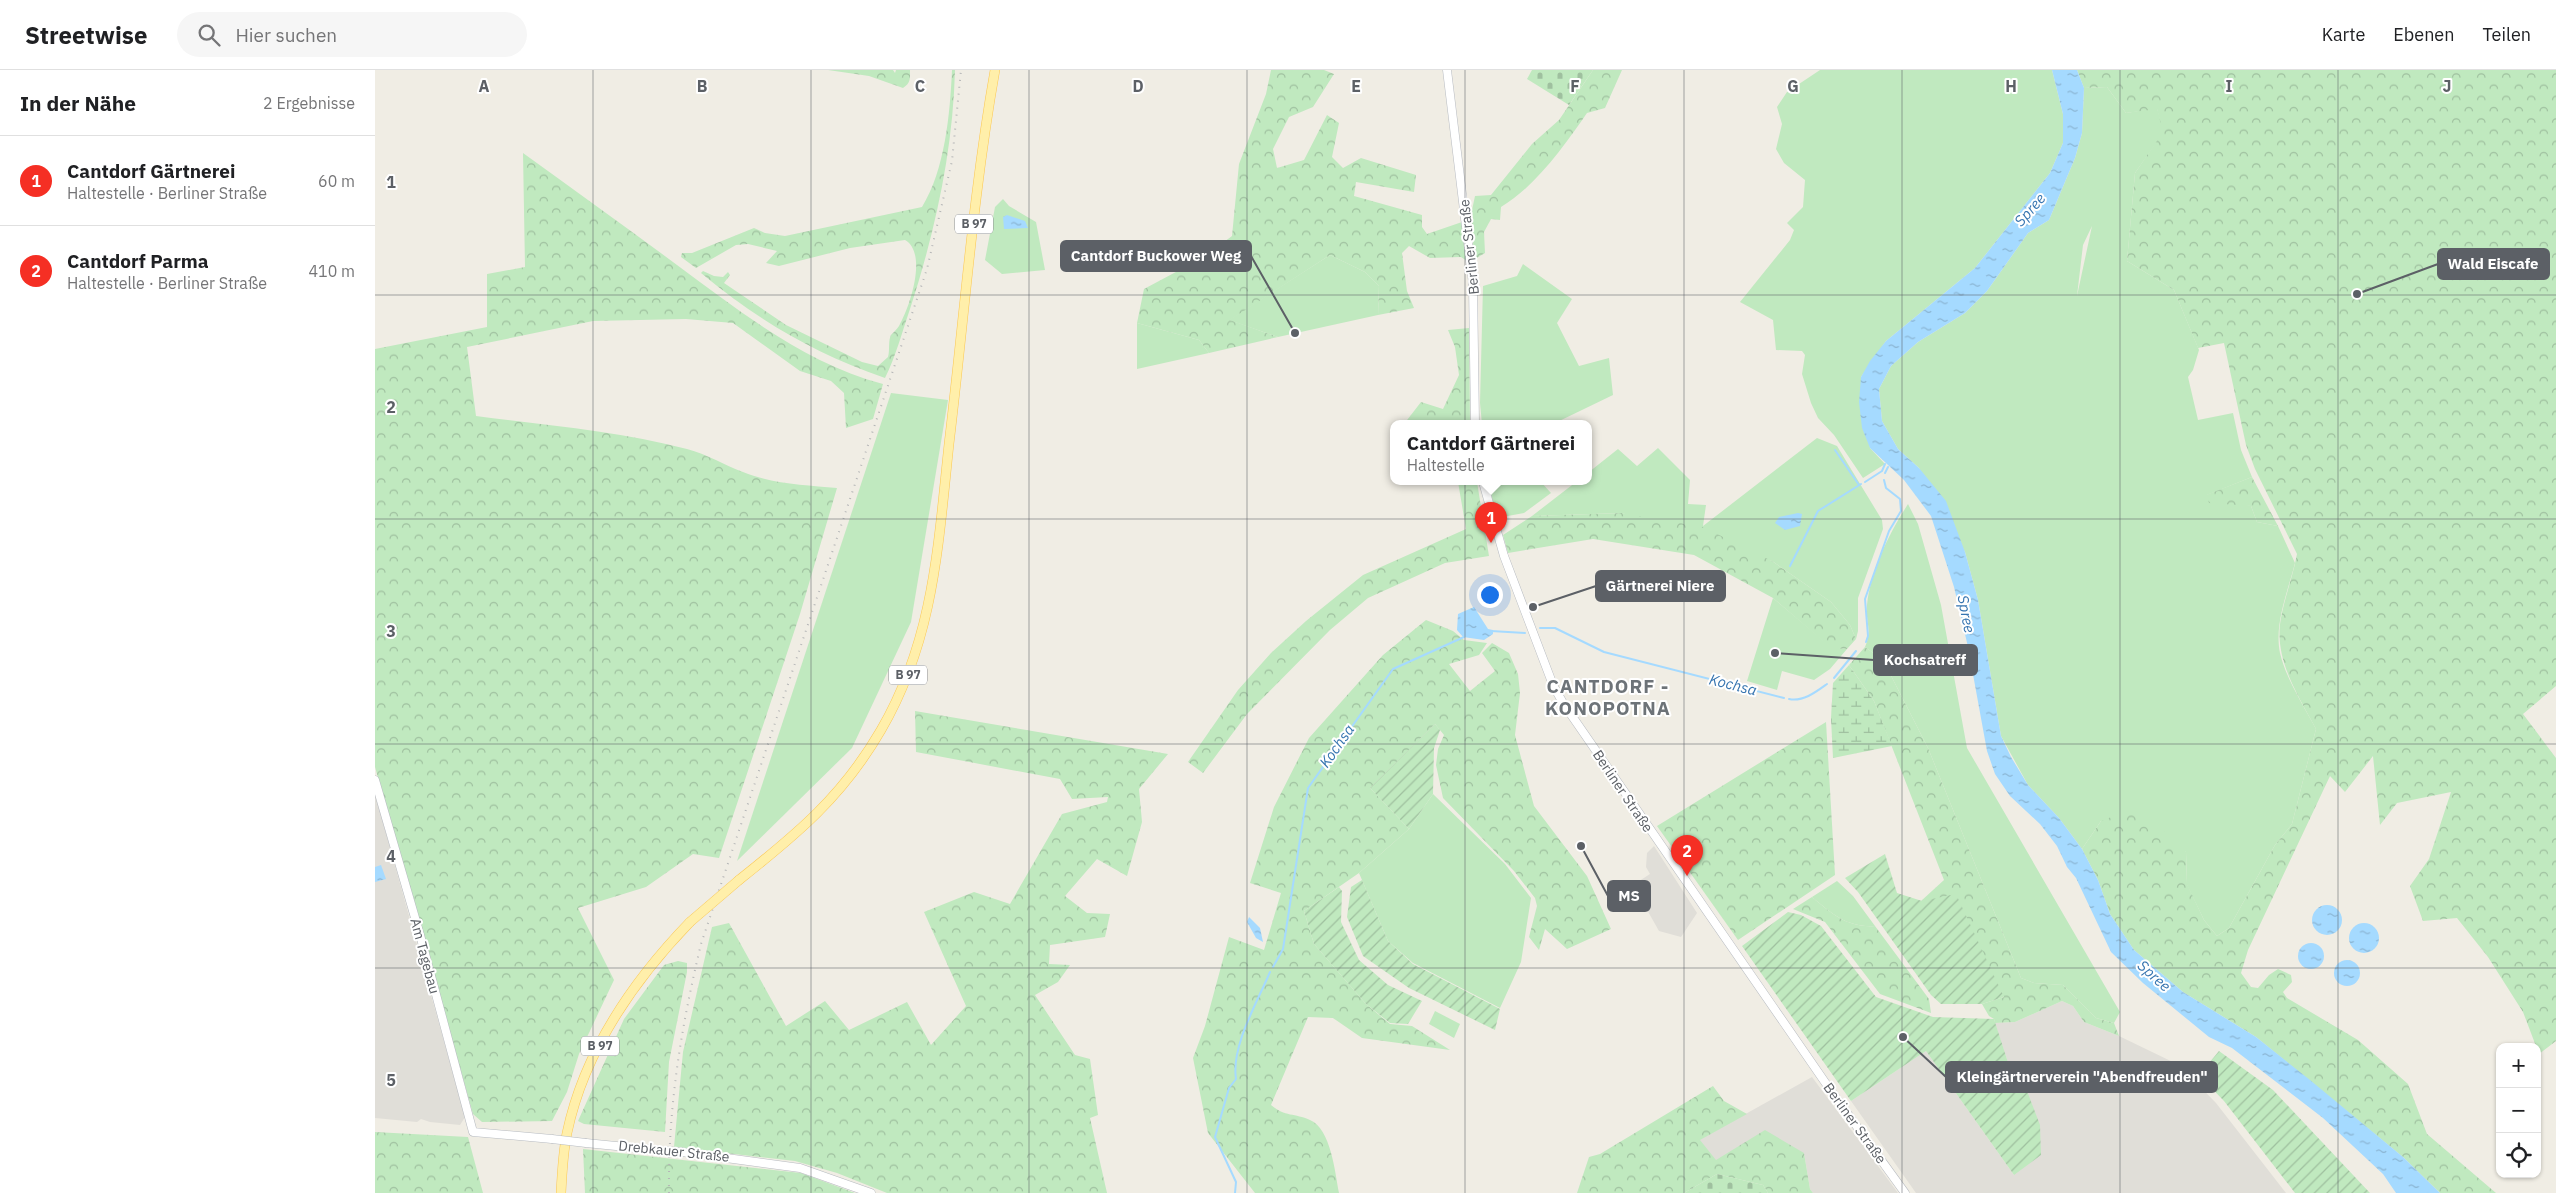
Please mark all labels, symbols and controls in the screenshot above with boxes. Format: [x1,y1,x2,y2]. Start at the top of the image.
search box [177,12,527,57]
text: Streetwise [25,19,147,51]
icon: search [195,21,223,49]
text: Hier suchen [235,23,337,47]
text: Karte [2322,23,2365,46]
text: Ebenen [2393,23,2454,46]
text: Teilen [2482,23,2531,46]
text: A [479,76,490,96]
text: B [697,76,708,96]
text: C [915,76,925,96]
text: D [1132,76,1144,96]
text: E [1351,76,1361,96]
text: F [1570,76,1580,96]
text: G [1787,76,1799,96]
text: H [2005,76,2017,96]
text: I [2226,76,2233,96]
text: J [2443,76,2451,96]
text: In der Nähe [20,89,136,117]
text: 2 Ergebnisse [263,93,355,113]
text: Cantdorf Gärtnerei [67,159,235,183]
text: 1 [31,171,41,191]
text: 60 m [318,171,355,191]
text: 1 [386,172,396,192]
text: Haltestelle · Berliner Straße [67,183,267,203]
water label: Spree [2010,189,2049,230]
street label: Berliner Straße [1455,198,1483,295]
road number: B 97 [955,214,993,234]
callout: Cantdorf Buckower Weg [1061,241,1251,271]
text: Cantdorf Buckower Weg [1071,246,1242,265]
text: Cantdorf Parma [67,249,209,273]
callout: Wald Eiscafe [2438,249,2549,279]
text: Wald Eiscafe [2448,254,2538,273]
text: 2 [31,261,41,281]
text: 410 m [308,261,355,281]
text: Haltestelle · Berliner Straße [67,273,267,293]
text: 2 [386,397,396,417]
popup [1390,420,1592,485]
text: Cantdorf Gärtnerei [1407,431,1575,455]
text: Haltestelle [1407,455,1485,475]
pin: 1 [1475,502,1507,543]
callout: Gärtnerei Niere [1596,571,1725,601]
text: Gärtnerei Niere [1606,576,1714,595]
your location [1477,582,1503,608]
water label: Spree [1954,593,1980,635]
text: 3 [386,621,396,641]
callout: Kochsatreff [1874,645,1977,675]
text: Kochsatreff [1884,650,1967,669]
road number: B 97 [889,666,927,684]
water label: Kochsa [1707,669,1759,700]
district label: CANTDORF - KONOPOTNA [1545,674,1671,720]
water label: Kochsa [1315,720,1358,771]
street label: Berliner Straße [1589,746,1657,836]
pin: 2 [1671,835,1703,876]
text: 4 [386,846,396,866]
callout: MS [1608,881,1650,911]
text: MS [1618,886,1640,905]
street label: Am Tagebau [406,916,444,996]
water label: Spree [2134,956,2175,996]
road number: B 97 [581,1036,619,1056]
map controls [2496,1043,2541,1178]
button: + [2496,1043,2541,1088]
callout: Kleingärtnerverein "Abendfreuden" [1946,1062,2217,1092]
text: Kleingärtnerverein "Abendfreuden" [1956,1067,2208,1086]
text: 5 [386,1070,396,1090]
street label: Berliner Straße [1820,1079,1891,1167]
button: − [2496,1088,2541,1133]
button: locate [2496,1133,2541,1178]
street label: Drebkauer Straße [618,1136,731,1166]

